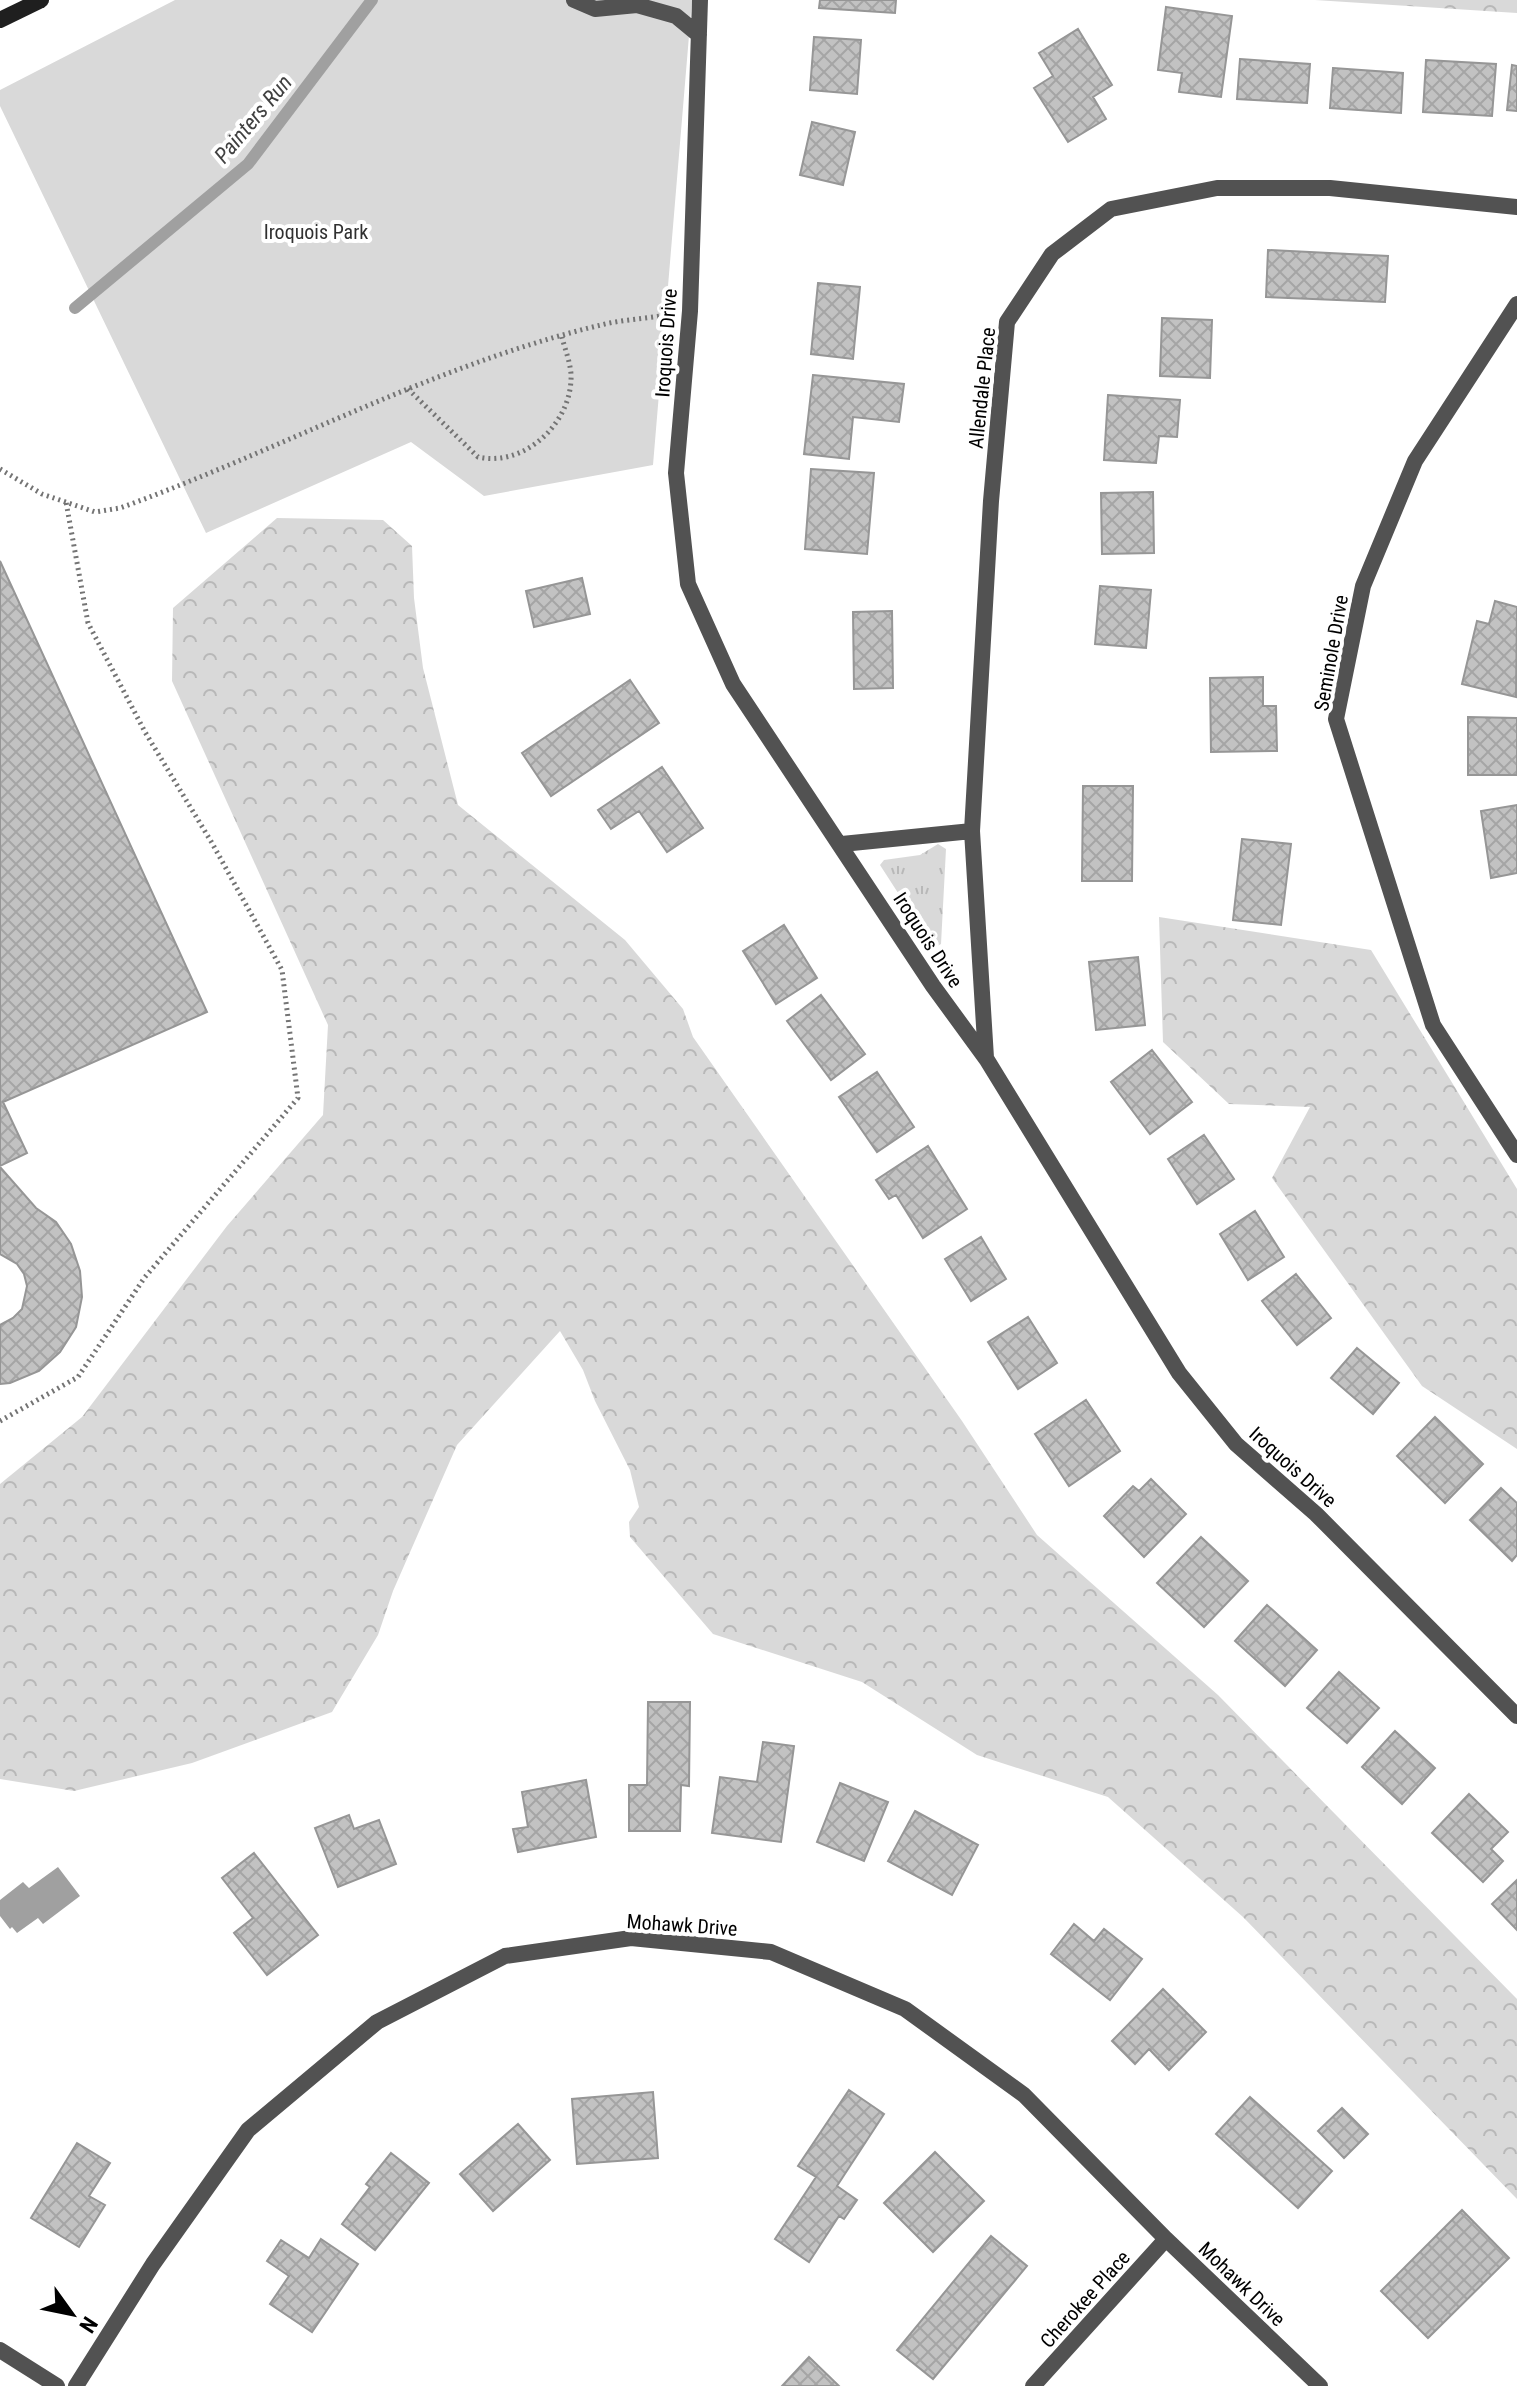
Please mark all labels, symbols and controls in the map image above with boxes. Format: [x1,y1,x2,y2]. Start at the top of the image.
water label: Painters Run [209,70,297,168]
park label: Iroquois Park [264,220,368,244]
street label: Iroquois Drive [650,288,682,398]
street label: Allendale Place [964,326,1000,450]
street label: Seminole Drive [1309,593,1353,713]
street label: Iroquois Drive [888,888,968,992]
street label: Iroquois Drive [1245,1422,1341,1512]
street label: Mohawk Drive [626,1909,738,1941]
street label: Mohawk Drive [1194,2237,1290,2331]
street label: Cherokee Place [1035,2246,1135,2352]
north arrow [32,2274,112,2354]
text: N [74,2312,103,2337]

